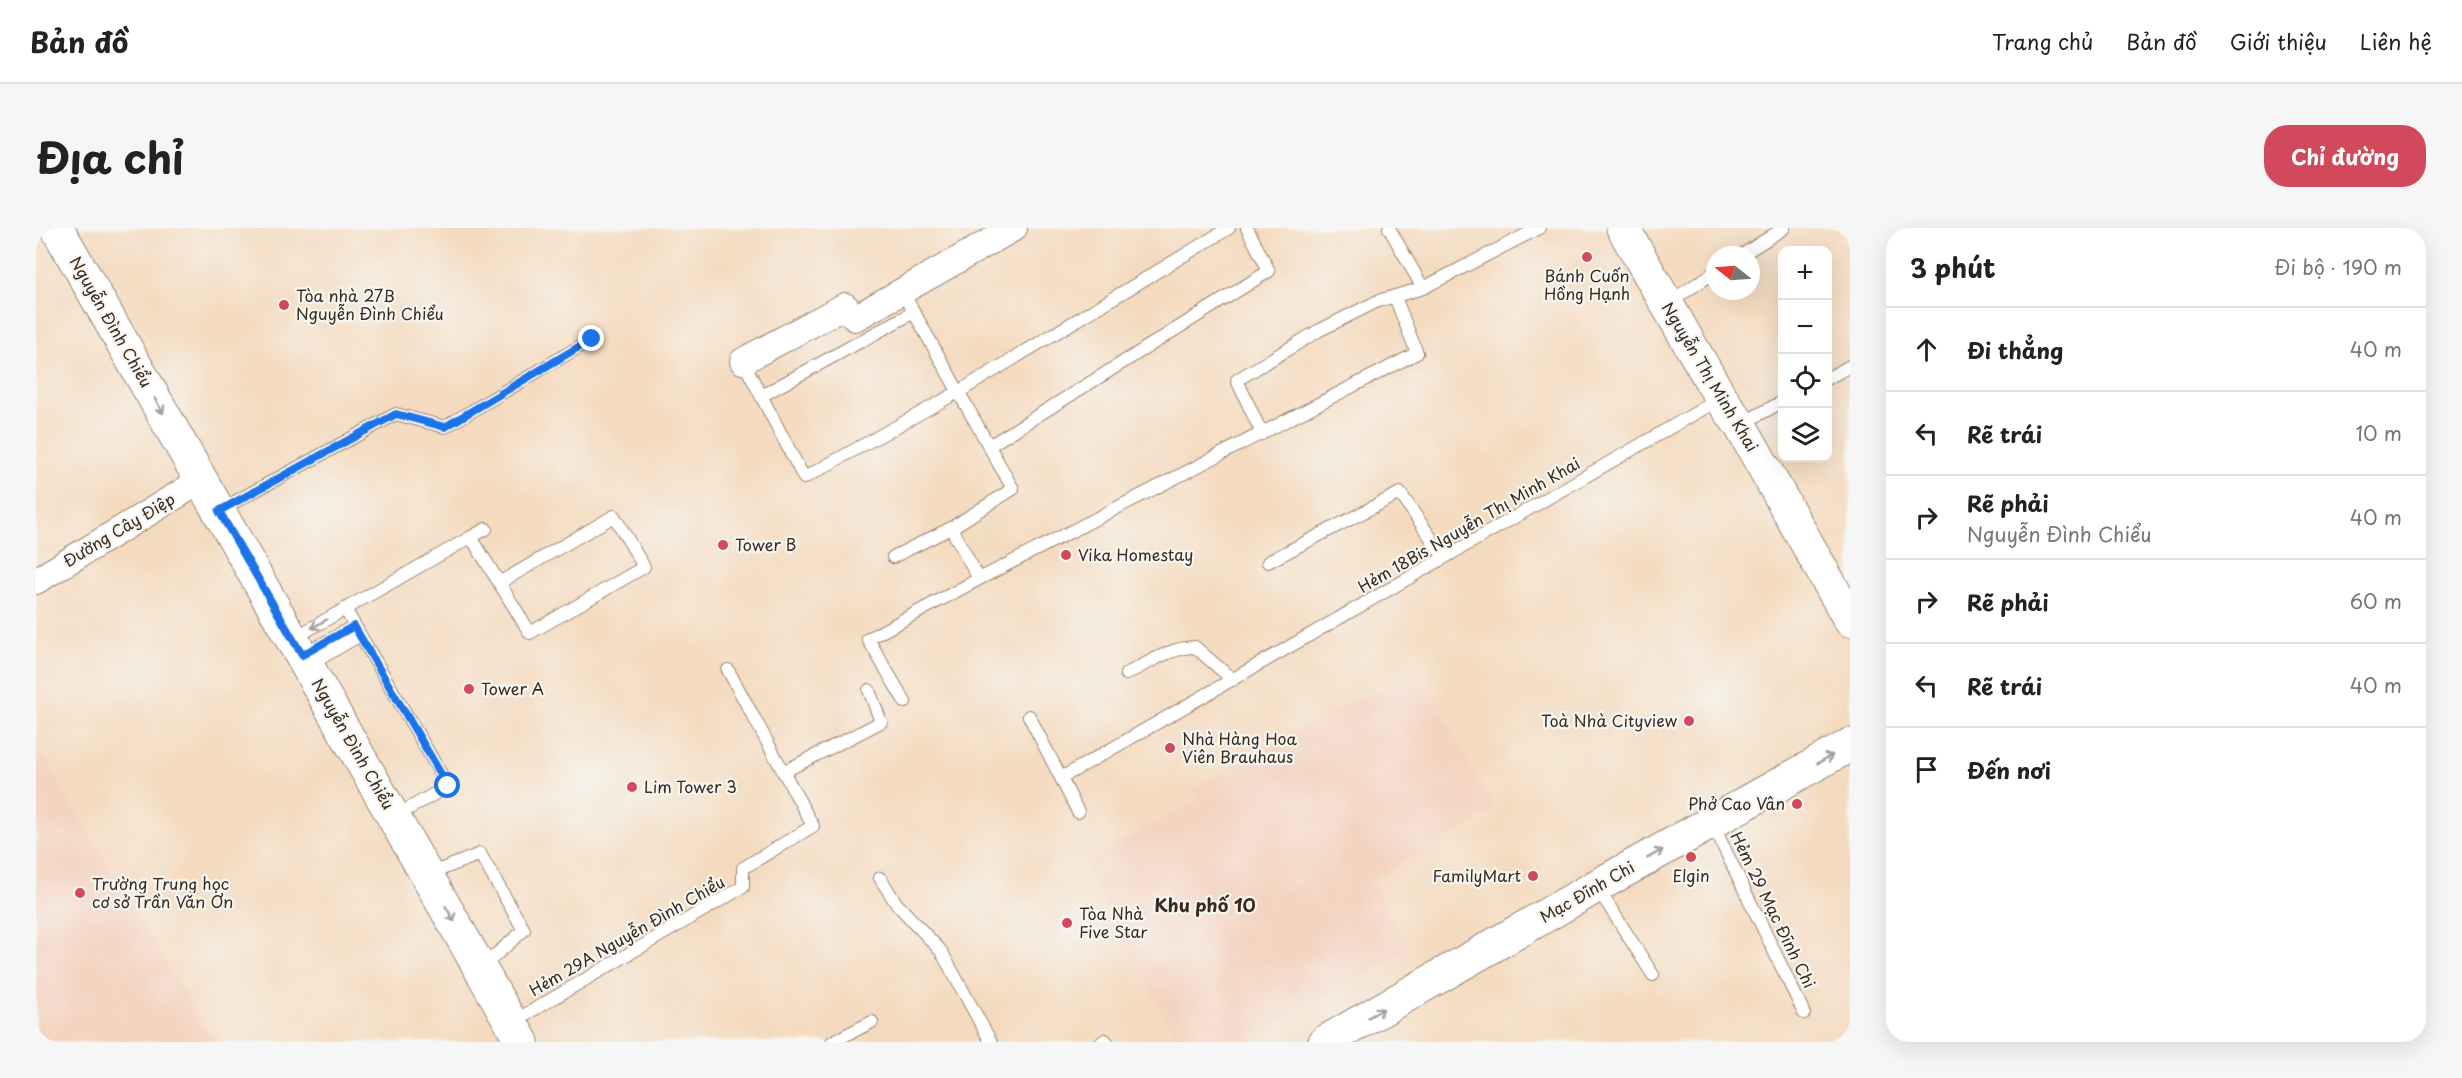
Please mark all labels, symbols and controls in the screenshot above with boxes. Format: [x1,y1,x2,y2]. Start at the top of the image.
text: Bản đồ [30,20,128,63]
text: Trang chủ [1992,25,2093,57]
text: Bản đồ [2126,25,2197,57]
text: Giới thiệu [2230,25,2327,57]
text: Liên hệ [2360,25,2432,57]
text: Địa chỉ [36,125,184,188]
button: Chỉ đường [2264,125,2426,187]
north arrow [1706,246,1760,300]
map controls [1778,246,1832,462]
button: + [1778,246,1832,300]
text: 3 phút [1910,248,1996,287]
marker: Bánh Cuốn Hồng Hạnh [1580,250,1594,264]
street label: Nguyễn Đình Chiểu [65,252,159,391]
text: Đi bộ · 190 m [2274,252,2402,282]
place label: Bánh Cuốn Hồng Hạnh [1544,263,1630,305]
place label: Tòa nhà 27B Nguyễn Đình Chiểu [296,283,444,325]
street label: Nguyễn Thị Minh Khai [1657,297,1765,456]
marker: Tòa nhà 27B Nguyễn Đình Chiểu [277,298,291,312]
button: − [1778,300,1832,354]
route end [578,325,604,351]
icon: ahead [1910,333,1943,366]
text: Đi thẳng [1967,333,2063,366]
text: 40 m [2350,334,2402,364]
button: locate [1778,354,1832,408]
one-way arrow [154,397,166,414]
button: layers [1778,408,1832,462]
icon: left [1910,417,1943,450]
text: Rẽ trái [1967,417,2042,450]
text: 10 m [2355,418,2402,448]
street label: Hẻm 18Bis Nguyễn Thị Minh Khai [1353,451,1584,598]
street label: Đường Cây Điệp [58,486,179,572]
text: Rẽ phải [1967,486,2049,519]
icon: right [1910,501,1943,534]
text: 40 m [2350,502,2402,532]
text: Nguyễn Đình Chiểu [1967,519,2152,549]
place label: Tower B [735,532,796,556]
marker: Tower B [716,538,730,552]
place label: Vika Homestay [1078,542,1193,566]
marker: Vika Homestay [1059,548,1073,562]
icon: right [1910,585,1943,618]
text: Rẽ phải [1967,585,2049,618]
text: 60 m [2350,586,2402,616]
one-way arrow [311,618,328,630]
icon: left [1910,669,1943,702]
text: Rẽ trái [1967,669,2042,702]
text: 40 m [2350,670,2402,700]
street label: Nguyễn Đình Chiểu [307,674,401,813]
place label: Tower A [481,676,544,700]
marker: Tower A [462,682,476,696]
place label: Toà Nhà Cityview [1541,708,1678,732]
marker: Toà Nhà Cityview [1682,714,1696,728]
place label: Nhà Hàng Hoa Viên Brauhaus [1182,726,1297,768]
marker: Nhà Hàng Hoa Viên Brauhaus [1163,741,1177,755]
one-way arrow [1816,753,1833,765]
icon: arrive [1910,753,1943,786]
text: Đến nơi [1967,753,2051,786]
route start [434,772,460,798]
place label: Lim Tower 3 [644,774,737,798]
marker: Lim Tower 3 [625,780,639,794]
place label: Phở Cao Vân [1688,791,1785,815]
marker: Phở Cao Vân [1790,797,1804,811]
street label: Hẻm 29 Mạc Đĩnh Chi [1726,827,1822,992]
one-way arrow [1646,847,1663,859]
marker: Elgin [1684,850,1698,864]
street label: Mạc Đĩnh Chi [1535,854,1638,928]
place label: FamilyMart [1433,863,1521,887]
place label: Elgin [1672,863,1710,887]
street label: Hẻm 29A Nguyễn Đình Chiểu [524,869,729,1001]
marker: FamilyMart [1526,869,1540,883]
place label: Trường Trung học cơ sở Trần Văn Ơn [92,871,233,913]
marker: Trường Trung học cơ sở Trần Văn Ơn [73,886,87,900]
district label: Khu phố 10 [1154,891,1256,918]
place label: Tòa Nhà Five Star [1079,901,1148,943]
one-way arrow [444,905,456,922]
marker: Tòa Nhà Five Star [1060,916,1074,930]
one-way arrow [1367,1007,1384,1019]

